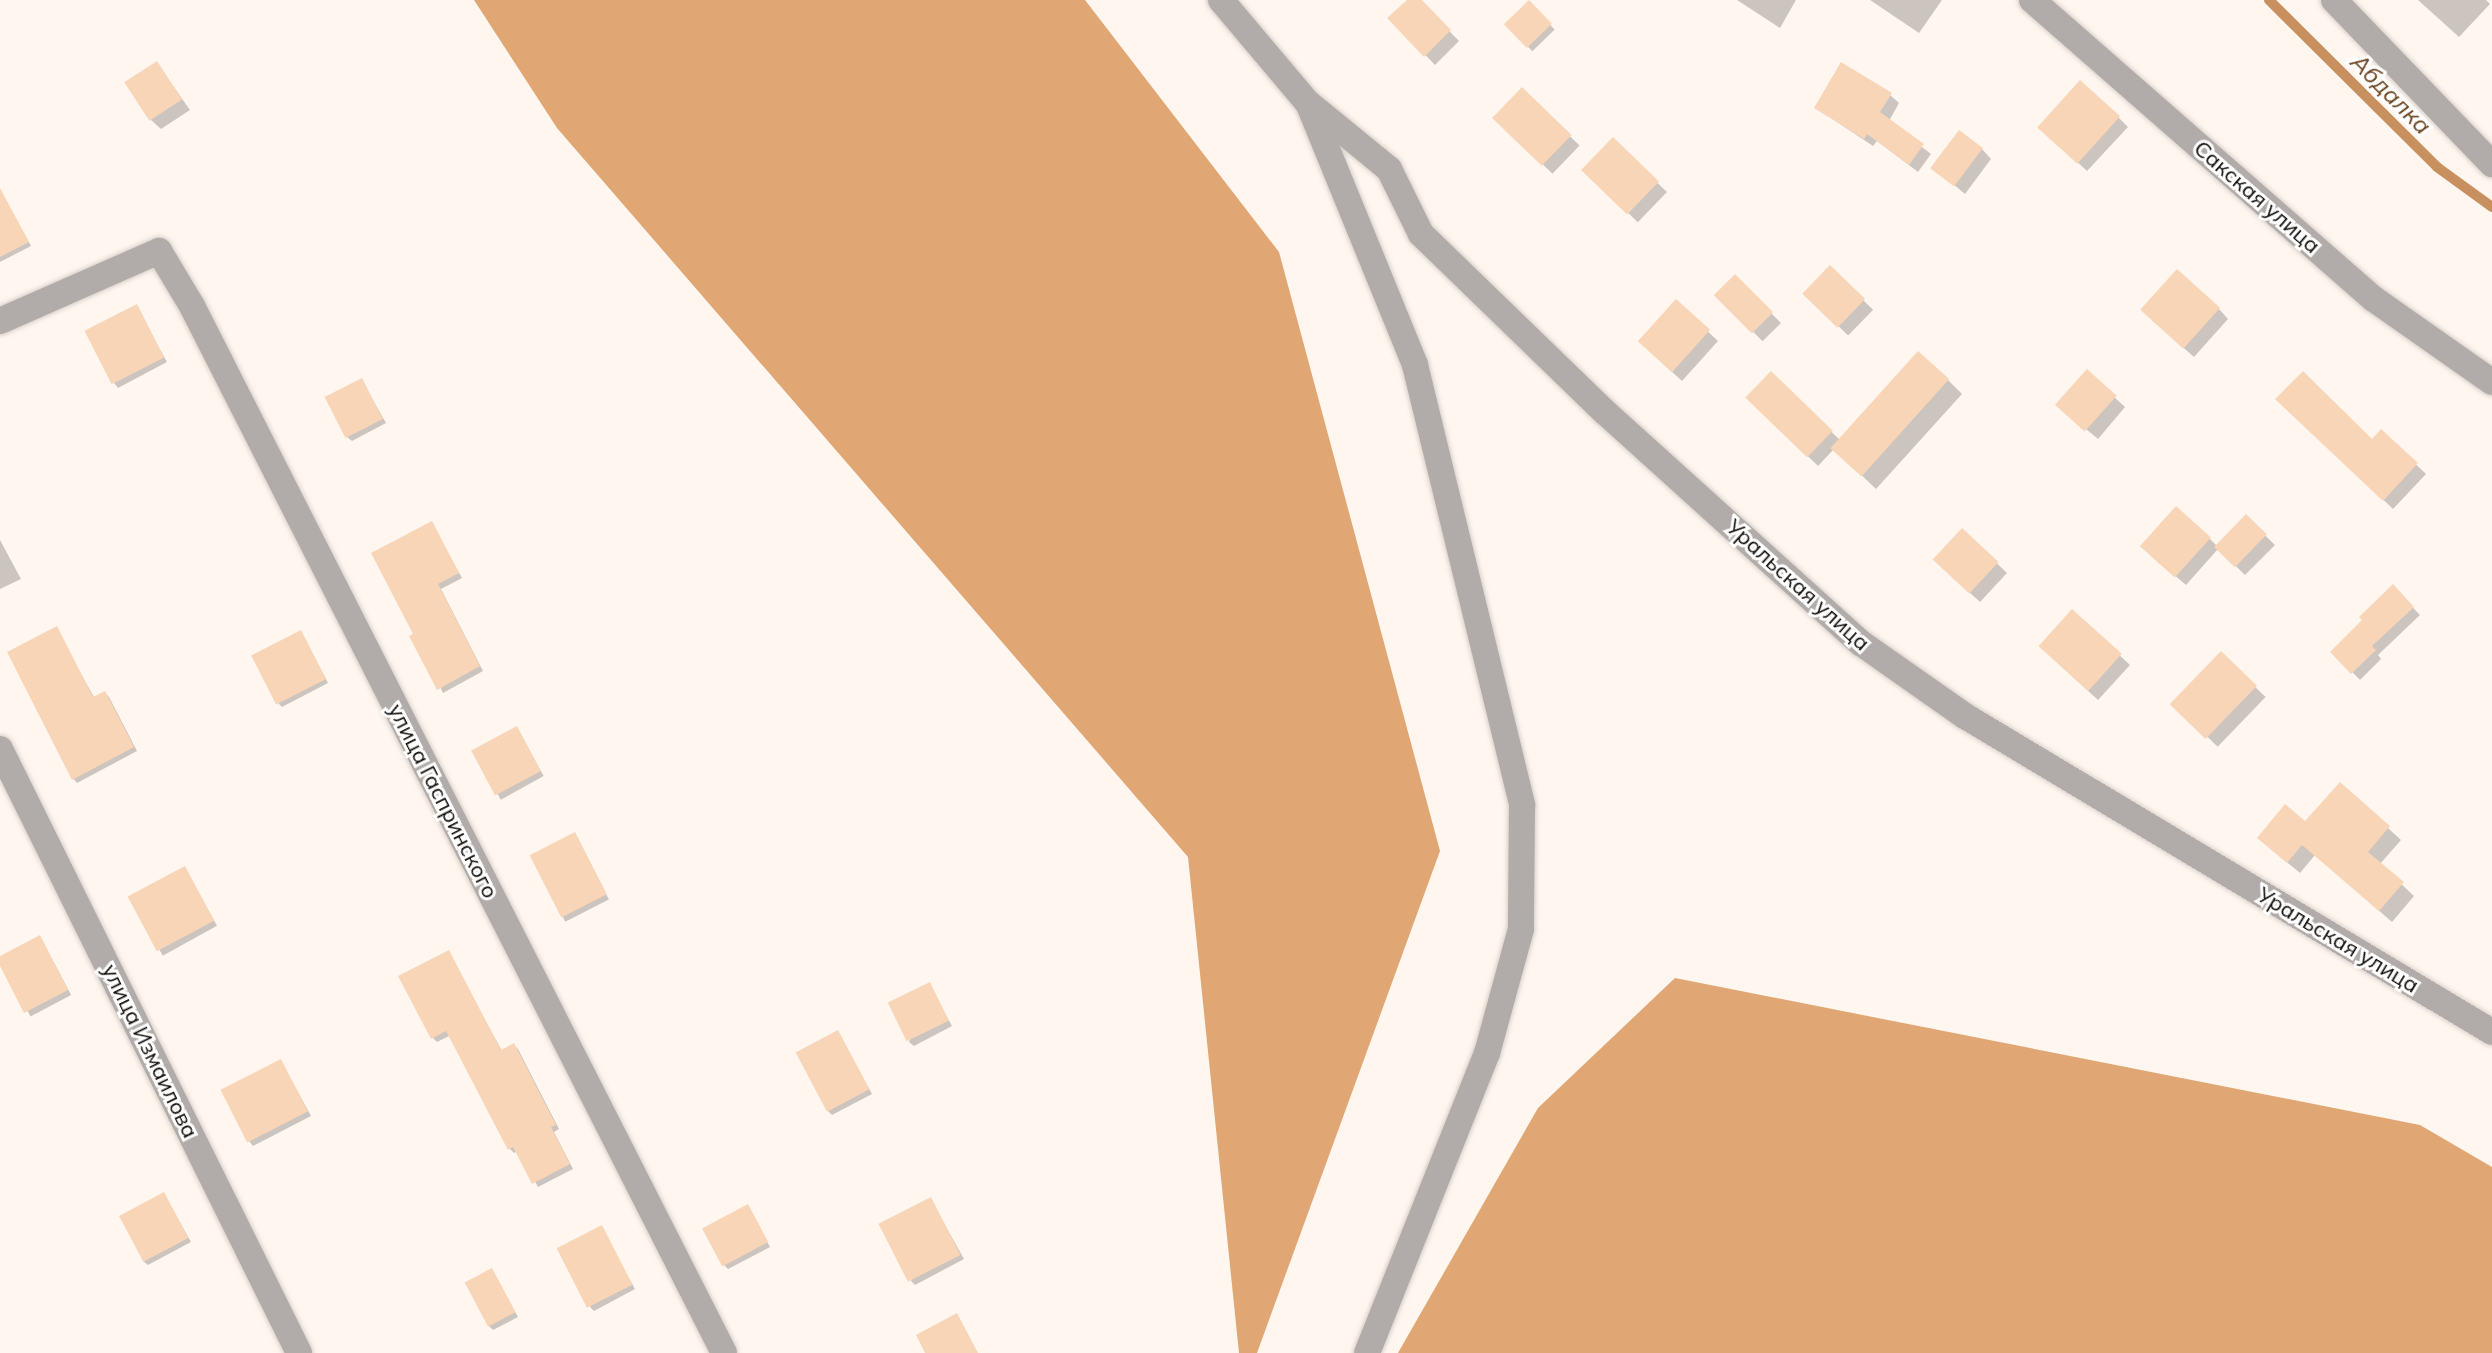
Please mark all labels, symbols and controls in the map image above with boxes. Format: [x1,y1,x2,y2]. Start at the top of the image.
water label: Абдалка [2345,48,2437,140]
street label: Сакская улица [2189,135,2325,259]
street label: Уральская улица [1721,514,1875,656]
street label: улица Гаспринского [383,699,503,903]
street label: Уральская улица [2253,881,2423,999]
street label: улица Измаилова [96,960,204,1142]

